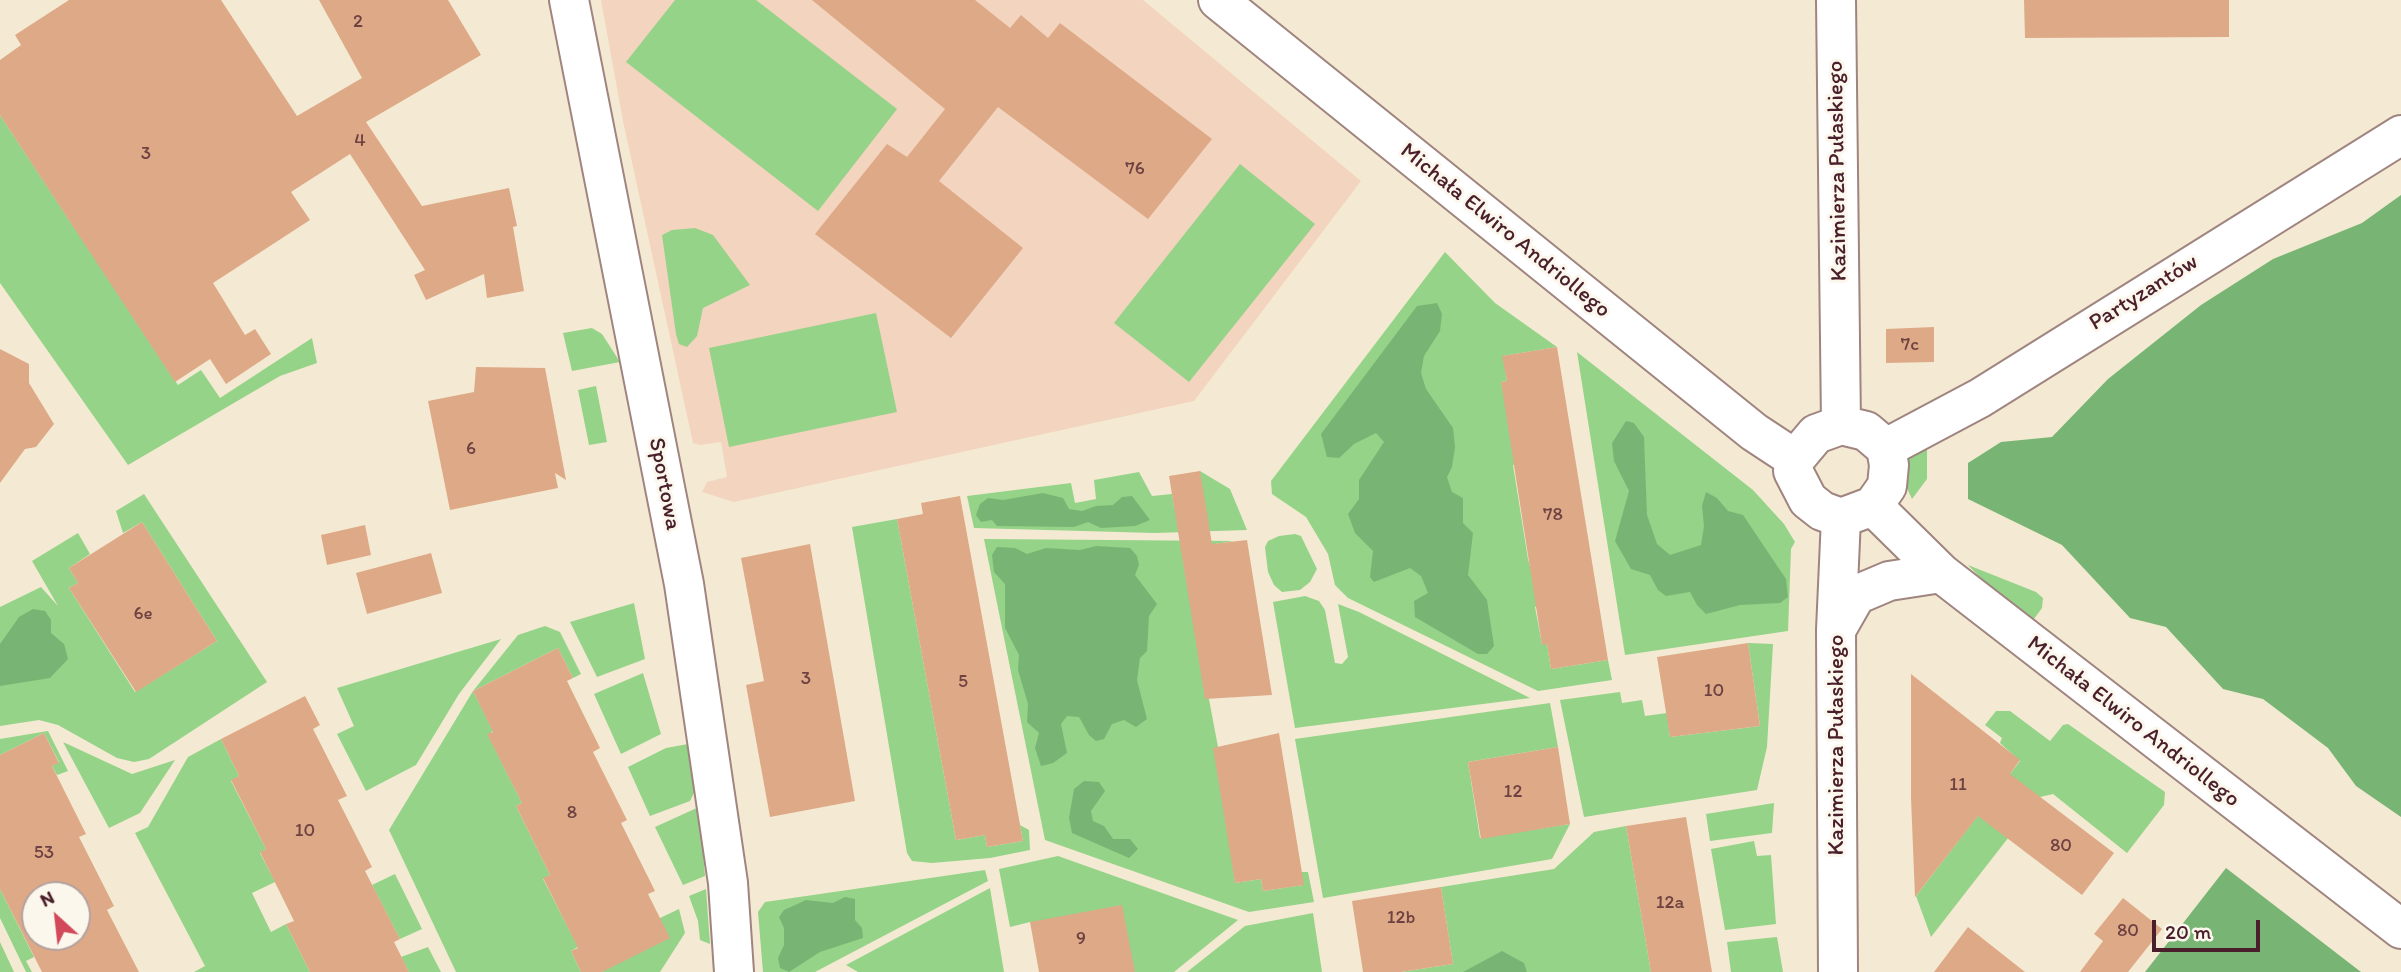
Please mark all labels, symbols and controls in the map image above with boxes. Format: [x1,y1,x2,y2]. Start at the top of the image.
house number: 2 [353,11,363,33]
street label: Kazimierza Pułaskiego [1822,60,1854,282]
house number: 4 [354,130,366,152]
street label: Michała Elwiro Andriollego [1394,138,1616,324]
house number: 3 [141,143,151,165]
house number: 76 [1125,158,1145,180]
street label: Partyzantów [2084,249,2204,337]
house number: 7c [1901,334,1919,356]
street label: Sportowa [642,435,686,533]
house number: 6 [466,438,476,460]
house number: 78 [1543,504,1563,526]
house number: 6e [133,603,153,625]
street label: Michała Elwiro Andriollego [2021,630,2245,814]
street label: Kazimierza Pułaskiego [1823,635,1851,855]
house number: 3 [801,668,811,690]
house number: 5 [958,671,968,693]
house number: 10 [1704,680,1724,702]
house number: 11 [1949,774,1967,796]
house number: 12 [1504,781,1522,803]
house number: 8 [567,802,577,824]
house number: 10 [295,820,315,842]
house number: 80 [2050,835,2072,857]
house number: 53 [34,842,54,864]
north arrow [21,881,91,951]
text: N [36,885,58,912]
house number: 12a [1656,892,1684,914]
scale bar [2156,906,2264,950]
house number: 12b [1387,907,1415,929]
text: 20 m [2165,919,2211,944]
house number: 80 [2117,920,2139,942]
house number: 9 [1076,928,1086,950]

